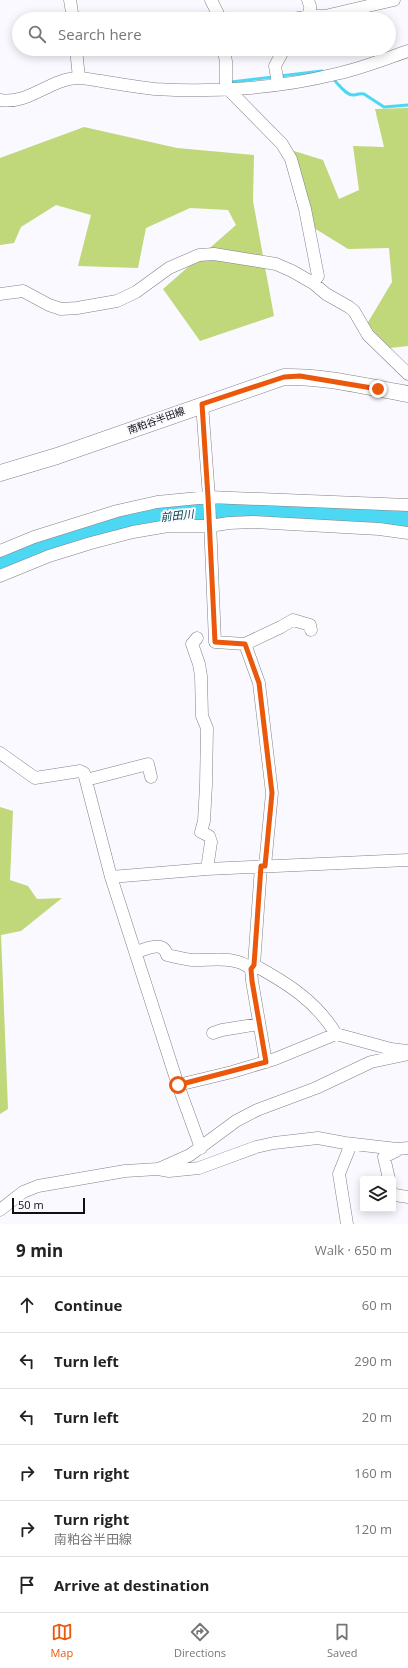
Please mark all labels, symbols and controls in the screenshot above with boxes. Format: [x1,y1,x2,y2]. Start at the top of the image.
search box [12,12,396,56]
icon: search [26,23,48,45]
text: Search here [58,24,142,44]
route end [369,380,387,398]
street label: 南粕谷半田線 [125,403,187,437]
water label: 前田川 [160,506,195,524]
route start [169,1076,187,1094]
map controls [360,1176,396,1212]
button: layers [360,1176,396,1212]
scale bar [12,1196,85,1215]
text: 50 m [18,1197,44,1212]
text: 9 min [16,1239,63,1262]
text: Walk · 650 m [315,1241,392,1259]
icon: ahead [16,1294,38,1316]
text: Continue [54,1295,122,1315]
text: 60 m [362,1296,392,1314]
icon: left [16,1350,38,1372]
text: Turn left [54,1351,119,1371]
text: 290 m [354,1352,392,1370]
icon: left [16,1406,38,1428]
text: Turn left [54,1407,119,1427]
text: 20 m [362,1408,392,1426]
icon: right [16,1462,38,1484]
text: Turn right [54,1463,129,1483]
text: 160 m [354,1464,392,1482]
text: Turn right [54,1509,129,1529]
icon: right [16,1518,38,1540]
text: 120 m [354,1520,392,1538]
text: 南粕谷半田線 [54,1530,132,1548]
icon: arrive [16,1574,38,1596]
text: Arrive at destination [54,1575,209,1595]
tab: Map [50,1621,73,1660]
tab: Directions [174,1621,226,1660]
tab: Saved [327,1621,358,1660]

